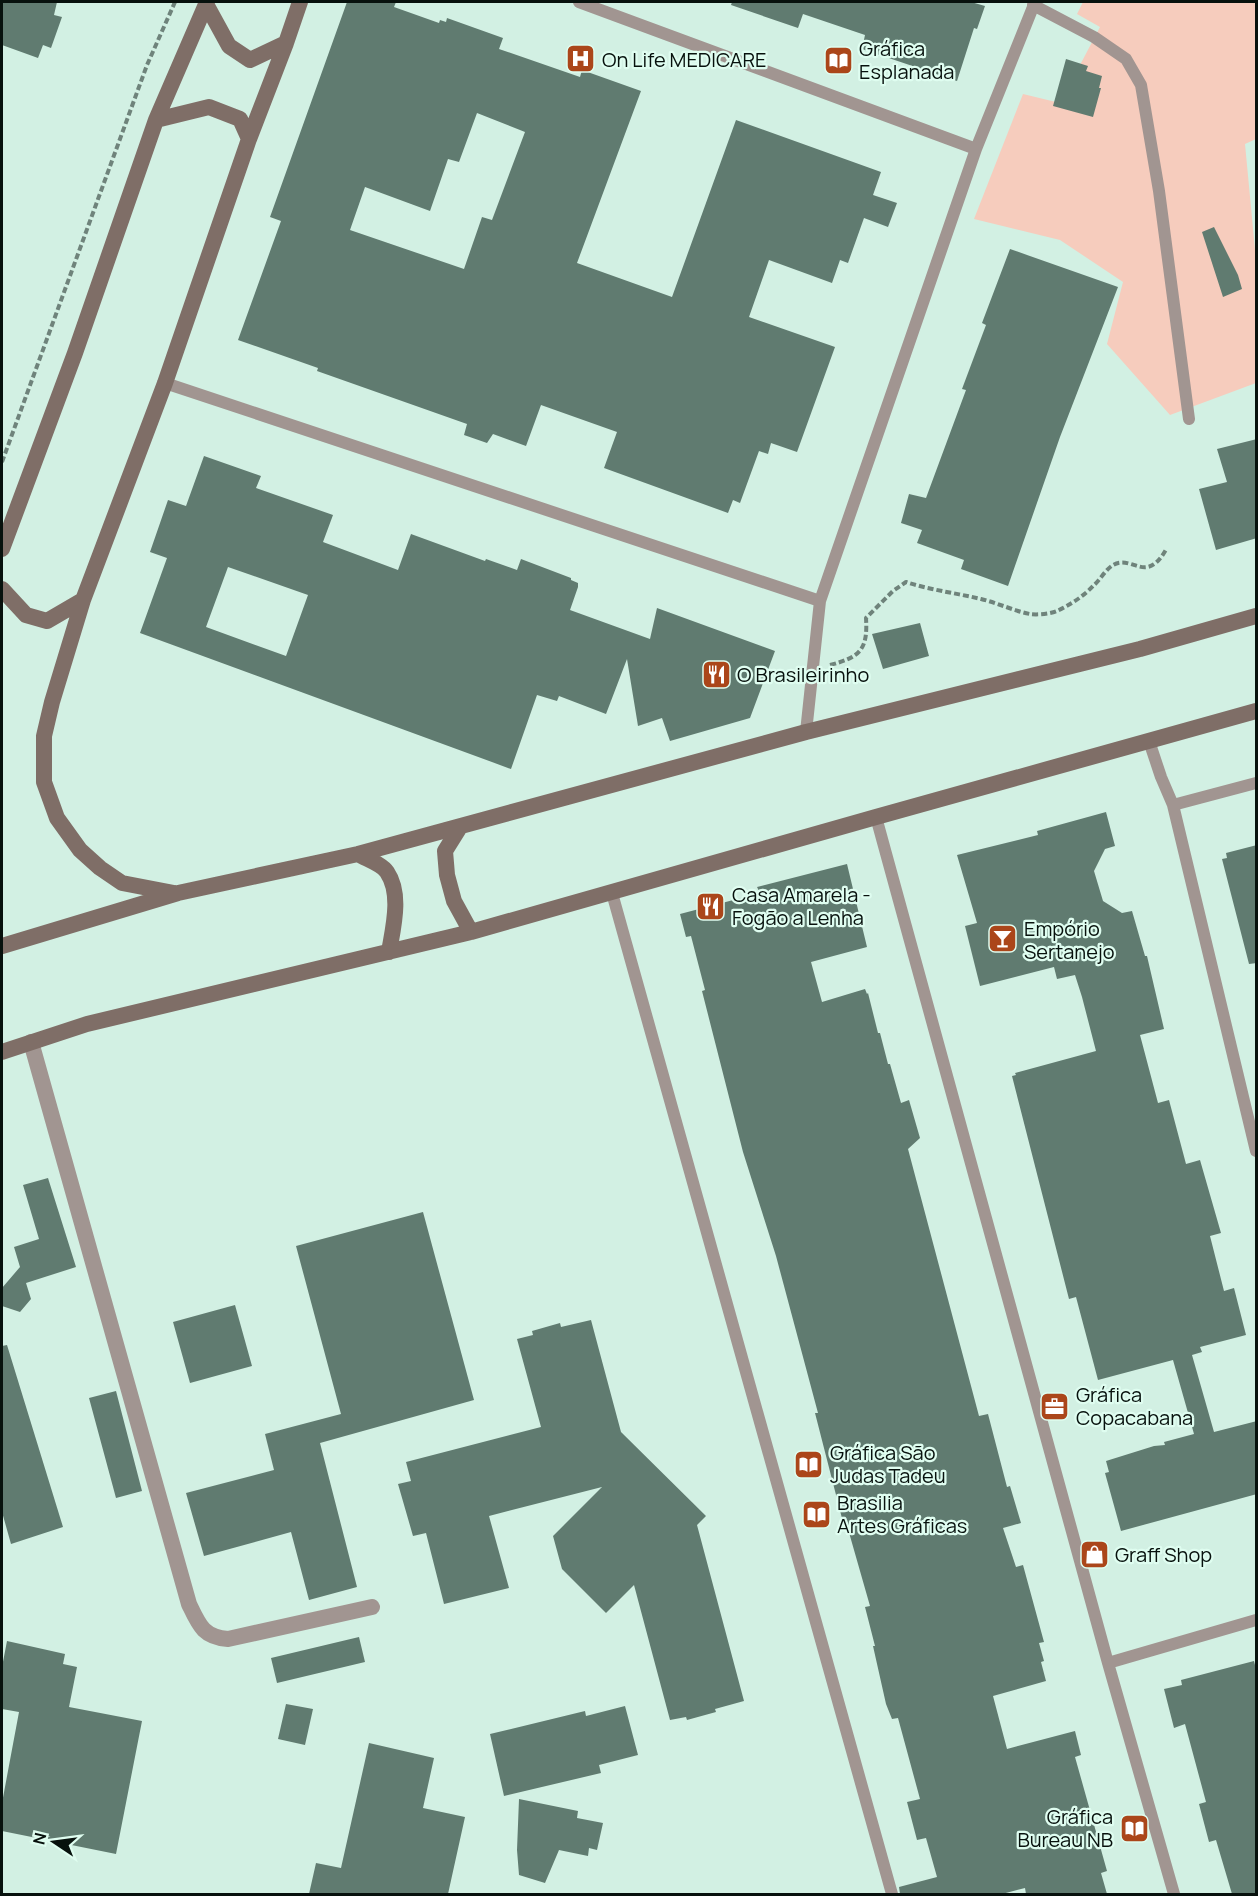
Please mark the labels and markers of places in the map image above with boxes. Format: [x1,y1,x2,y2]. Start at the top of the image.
place label: Gráfica Esplanada [859,35,954,85]
hospital icon: On Life MEDICARE [565,43,597,75]
library icon: Gráfica Esplanada [822,44,854,76]
place label: On Life MEDICARE [602,46,767,73]
restaurant icon: O Brasileirinho [700,658,732,690]
place label: O Brasileirinho [737,661,869,688]
place label: Casa Amarela - Fogão a Lenha [732,881,871,931]
restaurant icon: Casa Amarela - Fogão a Lenha [695,890,727,922]
place label: Empório Sertanejo [1024,915,1115,965]
bar icon: Empório Sertanejo [987,923,1019,955]
place label: Gráfica Copacabana [1076,1381,1193,1431]
office icon: Gráfica Copacabana [1039,1390,1071,1422]
place label: Gráfica São Judas Tadeu [830,1439,946,1489]
library icon: Gráfica São Judas Tadeu [793,1448,825,1480]
place label: Brasilia Artes Gráficas [837,1489,967,1539]
library icon: Brasilia Artes Gráficas [800,1498,832,1530]
shop icon: Graff Shop [1078,1538,1110,1570]
place label: Graff Shop [1115,1541,1212,1568]
place label: Gráfica Bureau NB [1017,1803,1113,1853]
library icon: Gráfica Bureau NB [1118,1812,1150,1844]

